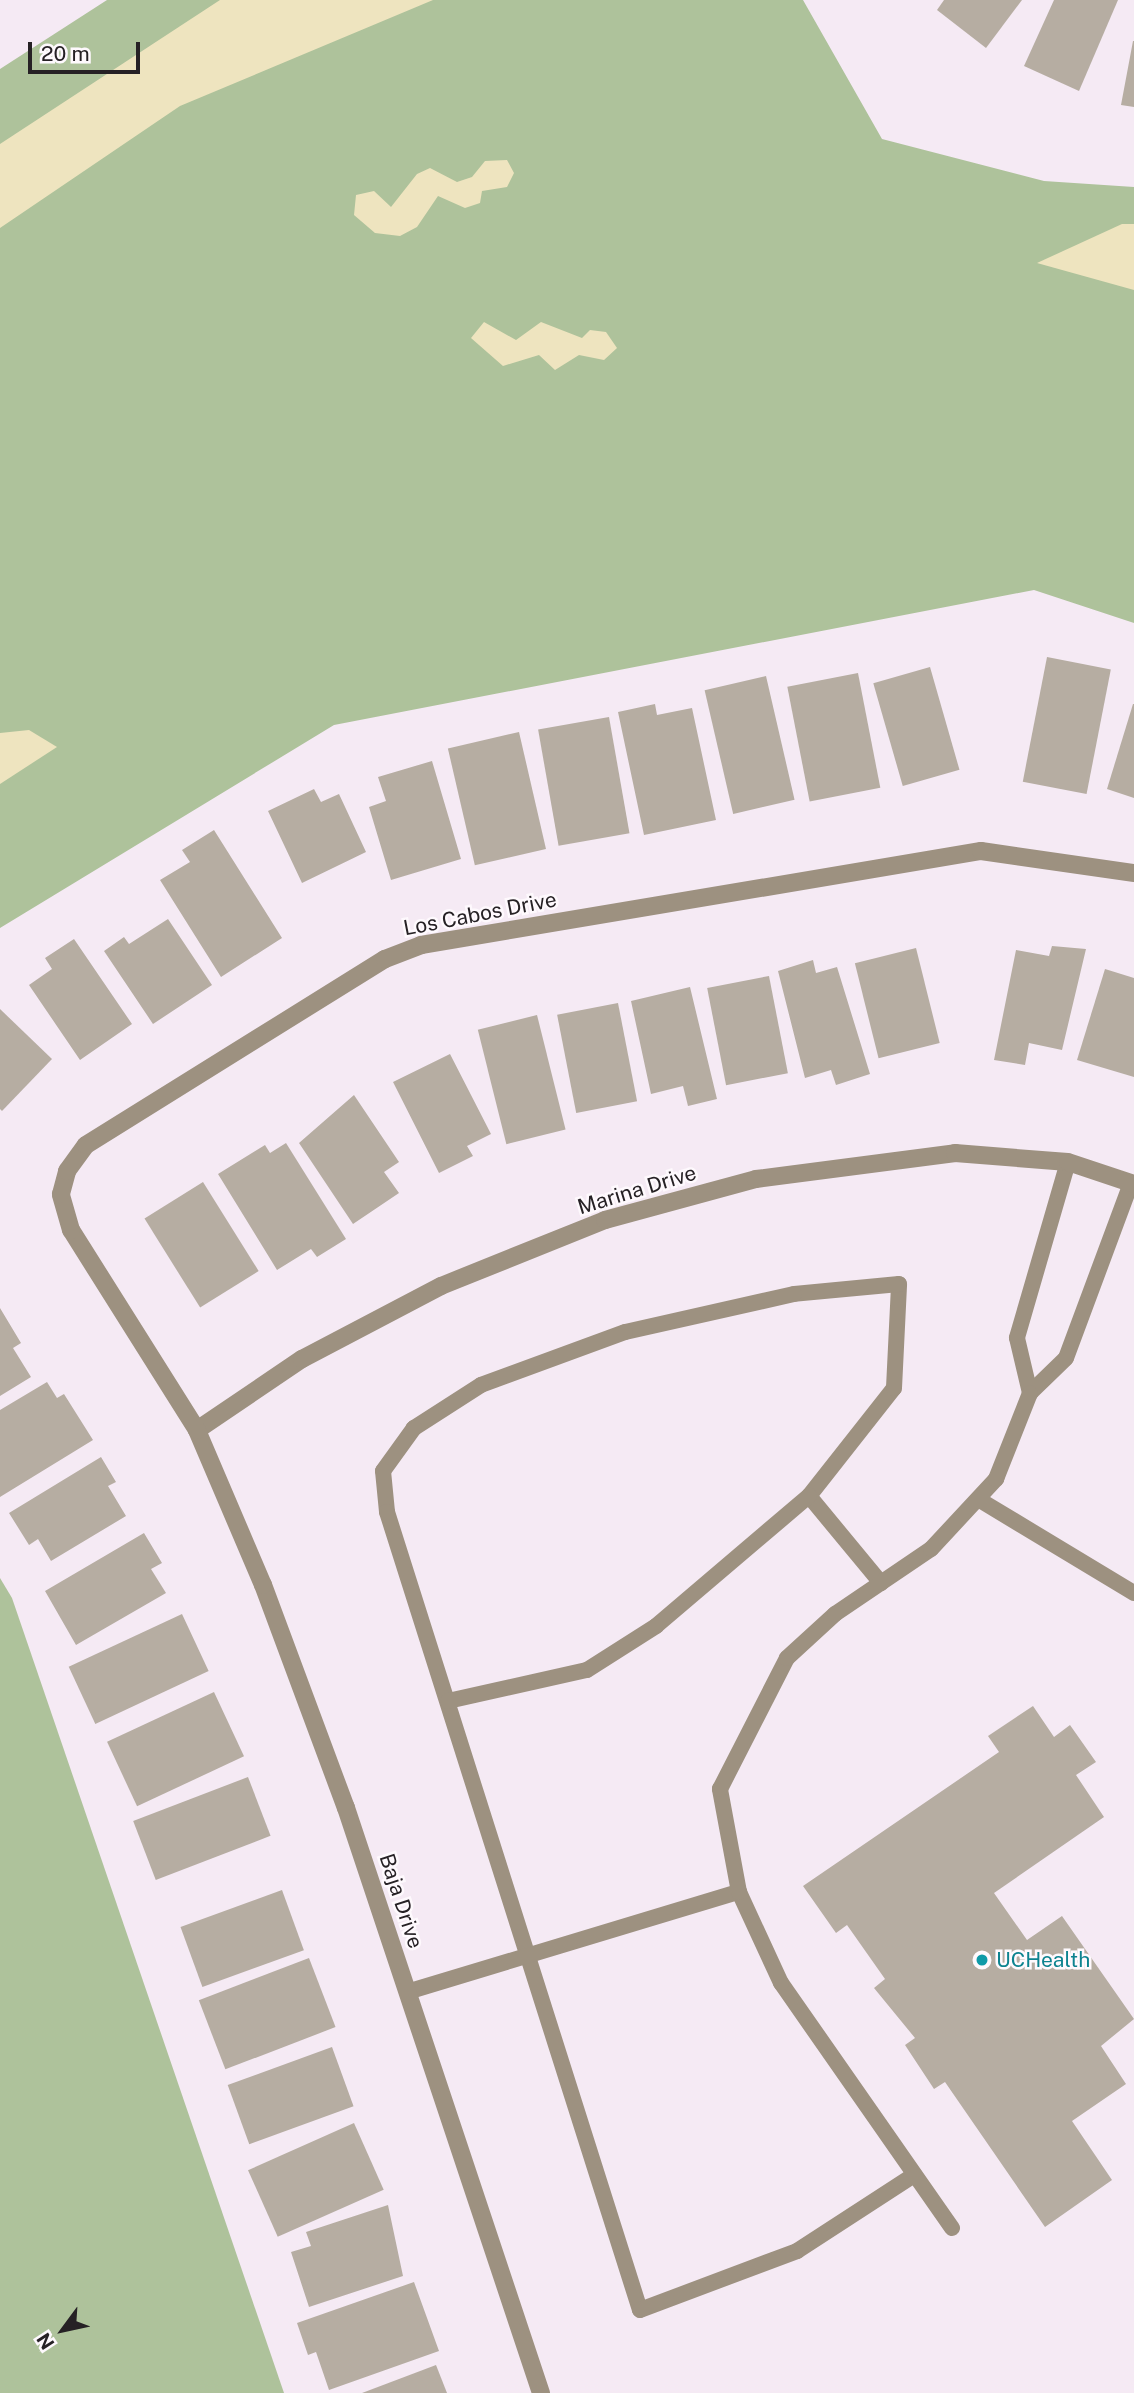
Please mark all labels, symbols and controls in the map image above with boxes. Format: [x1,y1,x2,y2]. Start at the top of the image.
scale bar [32,28,144,72]
text: 20 m [41,41,90,66]
street label: Los Cabos Drive [401,887,559,941]
street label: Marina Drive [575,1160,699,1220]
street label: Baja Drive [374,1850,428,1952]
place label: UCHealth [996,1947,1090,1973]
marker: UCHealth [974,1952,990,1968]
north arrow [28,2295,98,2365]
text: N [32,2329,59,2354]

